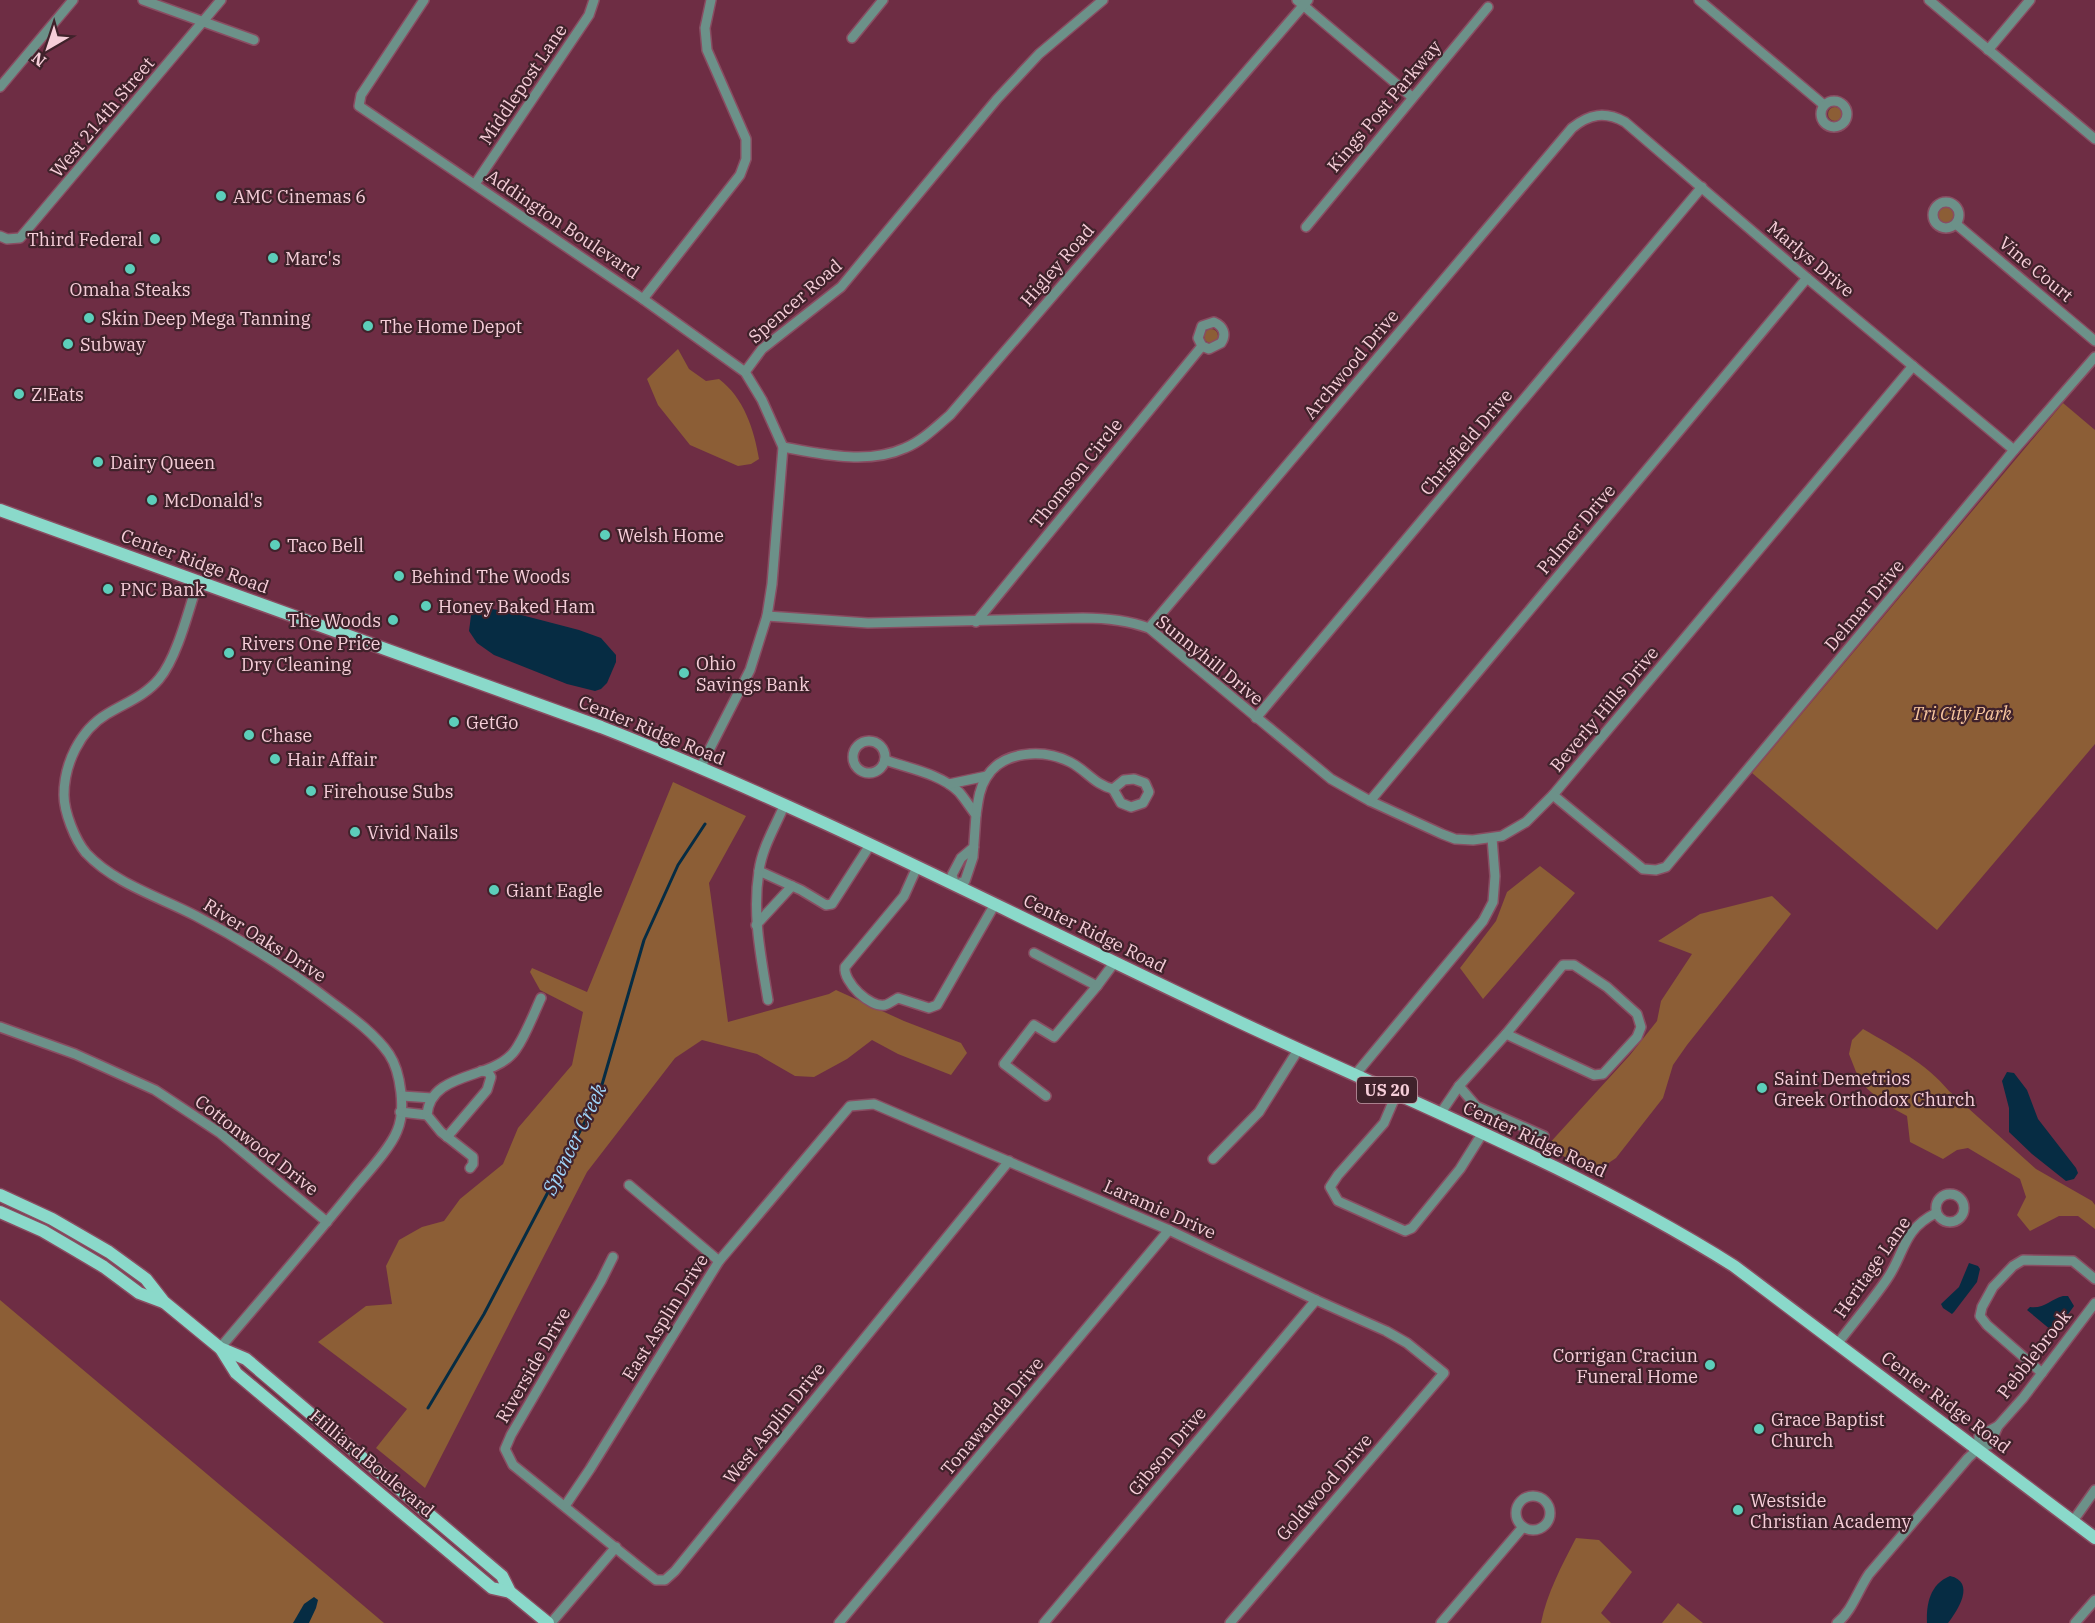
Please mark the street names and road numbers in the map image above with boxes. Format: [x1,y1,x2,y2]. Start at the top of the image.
street label: Middlepost Lane [474,19,572,149]
street label: Kings Post Parkway [1322,35,1446,177]
street label: West 214th Street [45,52,159,182]
street label: Addington Boulevard [482,164,644,284]
street label: Marlys Drive [1763,216,1859,302]
street label: Higley Road [1015,219,1099,311]
street label: Vine Court [1994,231,2078,307]
street label: Spencer Road [743,254,847,348]
street label: Archwood Drive [1299,305,1403,423]
street label: Chrisfield Drive [1415,384,1517,500]
street label: Thomson Circle [1025,413,1127,533]
street label: Palmer Drive [1532,479,1620,579]
street label: Center Ridge Road [118,524,272,598]
street label: Delmar Drive [1819,555,1909,655]
street label: Sunnyhill Drive [1152,610,1268,710]
street label: Beverly Hills Drive [1545,641,1663,777]
street label: Center Ridge Road [575,690,729,770]
street label: Center Ridge Road [1020,888,1170,978]
street label: River Oaks Drive [199,893,331,987]
road number: US 20 [1357,1077,1417,1103]
street label: Cottonwood Drive [191,1090,323,1200]
street label: Center Ridge Road [1459,1096,1611,1182]
street label: Laramie Drive [1100,1174,1220,1244]
street label: Heritage Lane [1829,1212,1915,1322]
street label: East Asplin Drive [617,1249,713,1385]
street label: Riverside Drive [491,1303,575,1427]
street label: Pebblebrook [1992,1304,2076,1403]
street label: Center Ridge Road [1877,1346,2015,1458]
street label: Tonawanda Drive [936,1352,1048,1480]
street label: West Asplin Drive [718,1358,830,1488]
street label: Gibson Drive [1123,1402,1211,1500]
street label: Hilliard Boulevard [305,1404,439,1522]
street label: Goldwood Drive [1271,1429,1377,1545]

